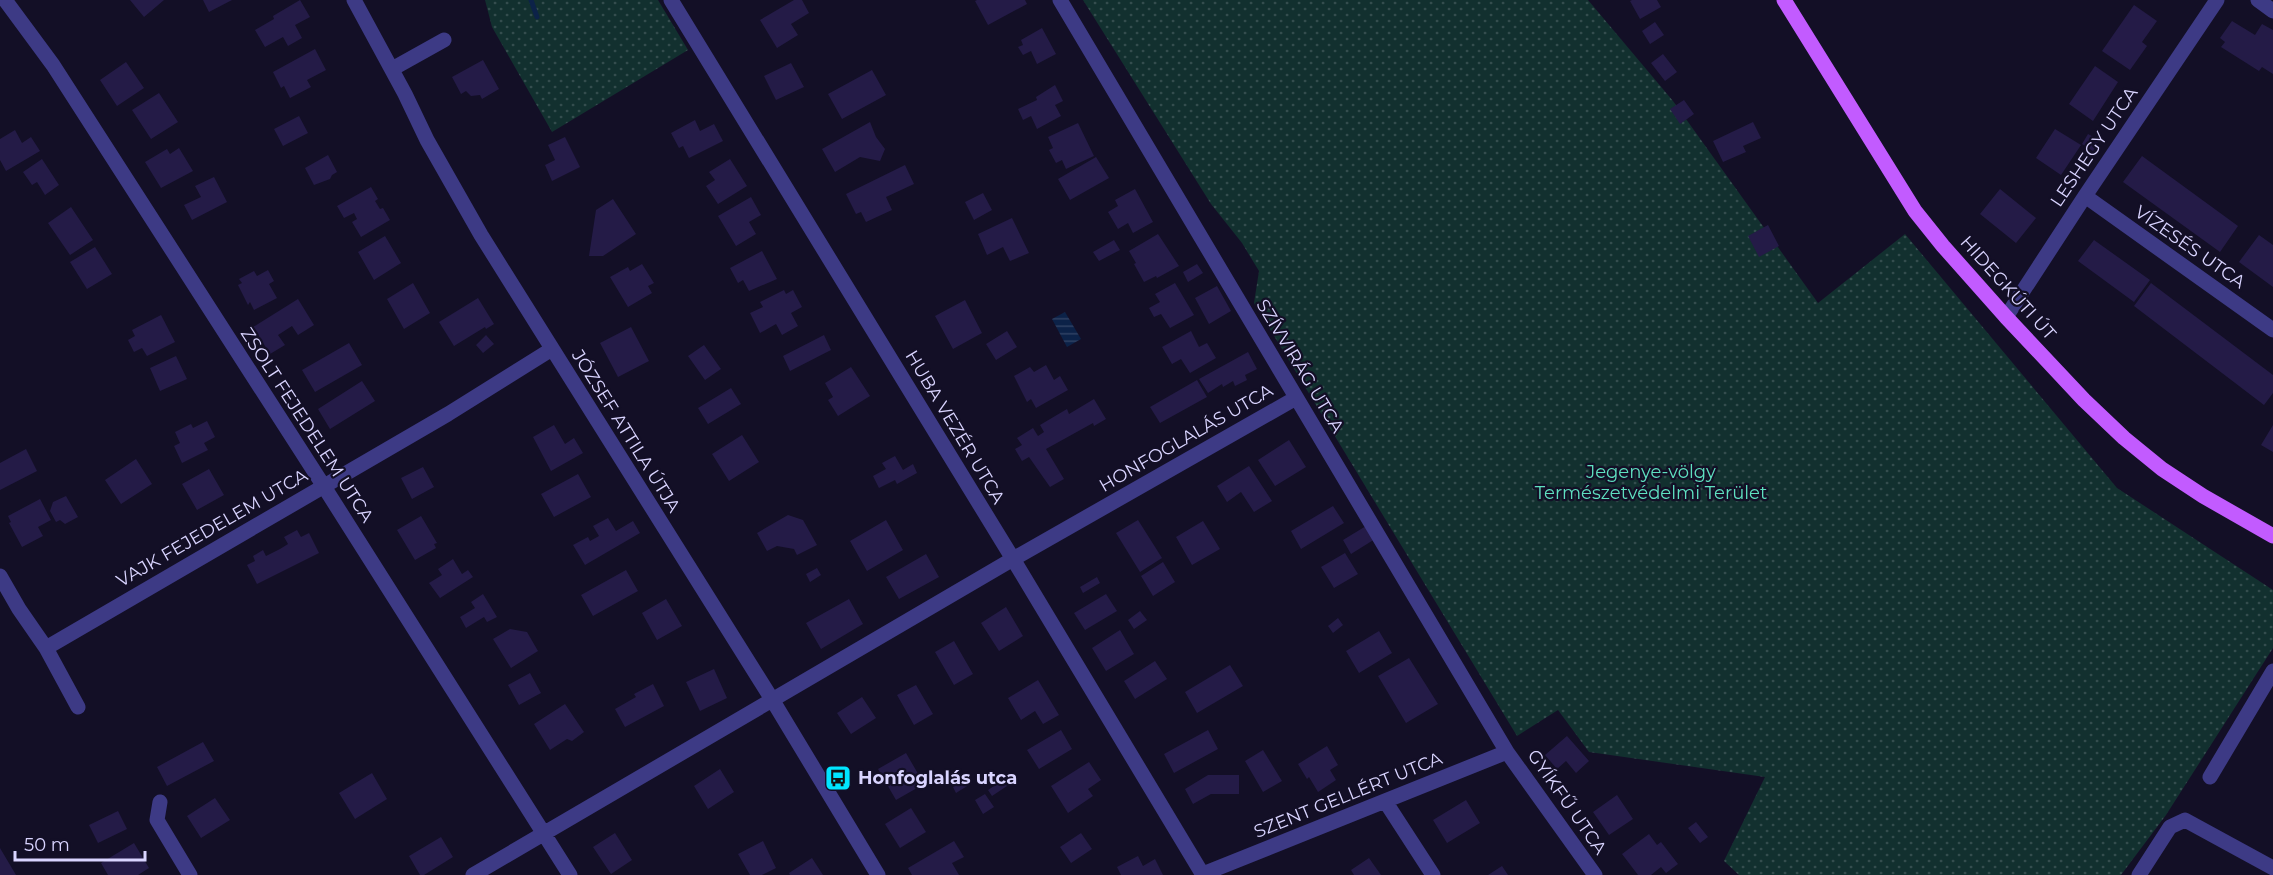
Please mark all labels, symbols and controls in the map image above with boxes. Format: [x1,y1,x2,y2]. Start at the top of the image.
street label: LESHEGY UTCA [2046,83,2142,211]
street label: VÍZESÉS UTCA [2130,201,2250,293]
street label: HIDEGKÚTI ÚT [1956,231,2061,345]
street label: SZÍVVIRÁG UTCA [1251,295,1349,437]
street label: ZSOLT FEJEDELEM UTCA [236,324,378,527]
street label: JÓZSEF ATTILA ÚTJA [566,345,685,516]
street label: HUBA VEZÉR UTCA [900,346,1010,508]
street label: HONFOGLALÁS UTCA [1095,379,1277,497]
park label: Jegenye-völgy Természetvédelmi Terület [1535,461,1767,504]
street label: VAJK FEJEDELEM UTCA [112,464,312,592]
street label: GYÍKFŰ UTCA [1523,745,1611,859]
street label: SZENT GELLÉRT UTCA [1251,747,1445,843]
bus stop icon: Honfoglalás utca [823,763,853,793]
place label: Honfoglalás utca [858,767,1017,789]
scale bar [15,824,146,862]
text: 50 m [24,834,70,856]

